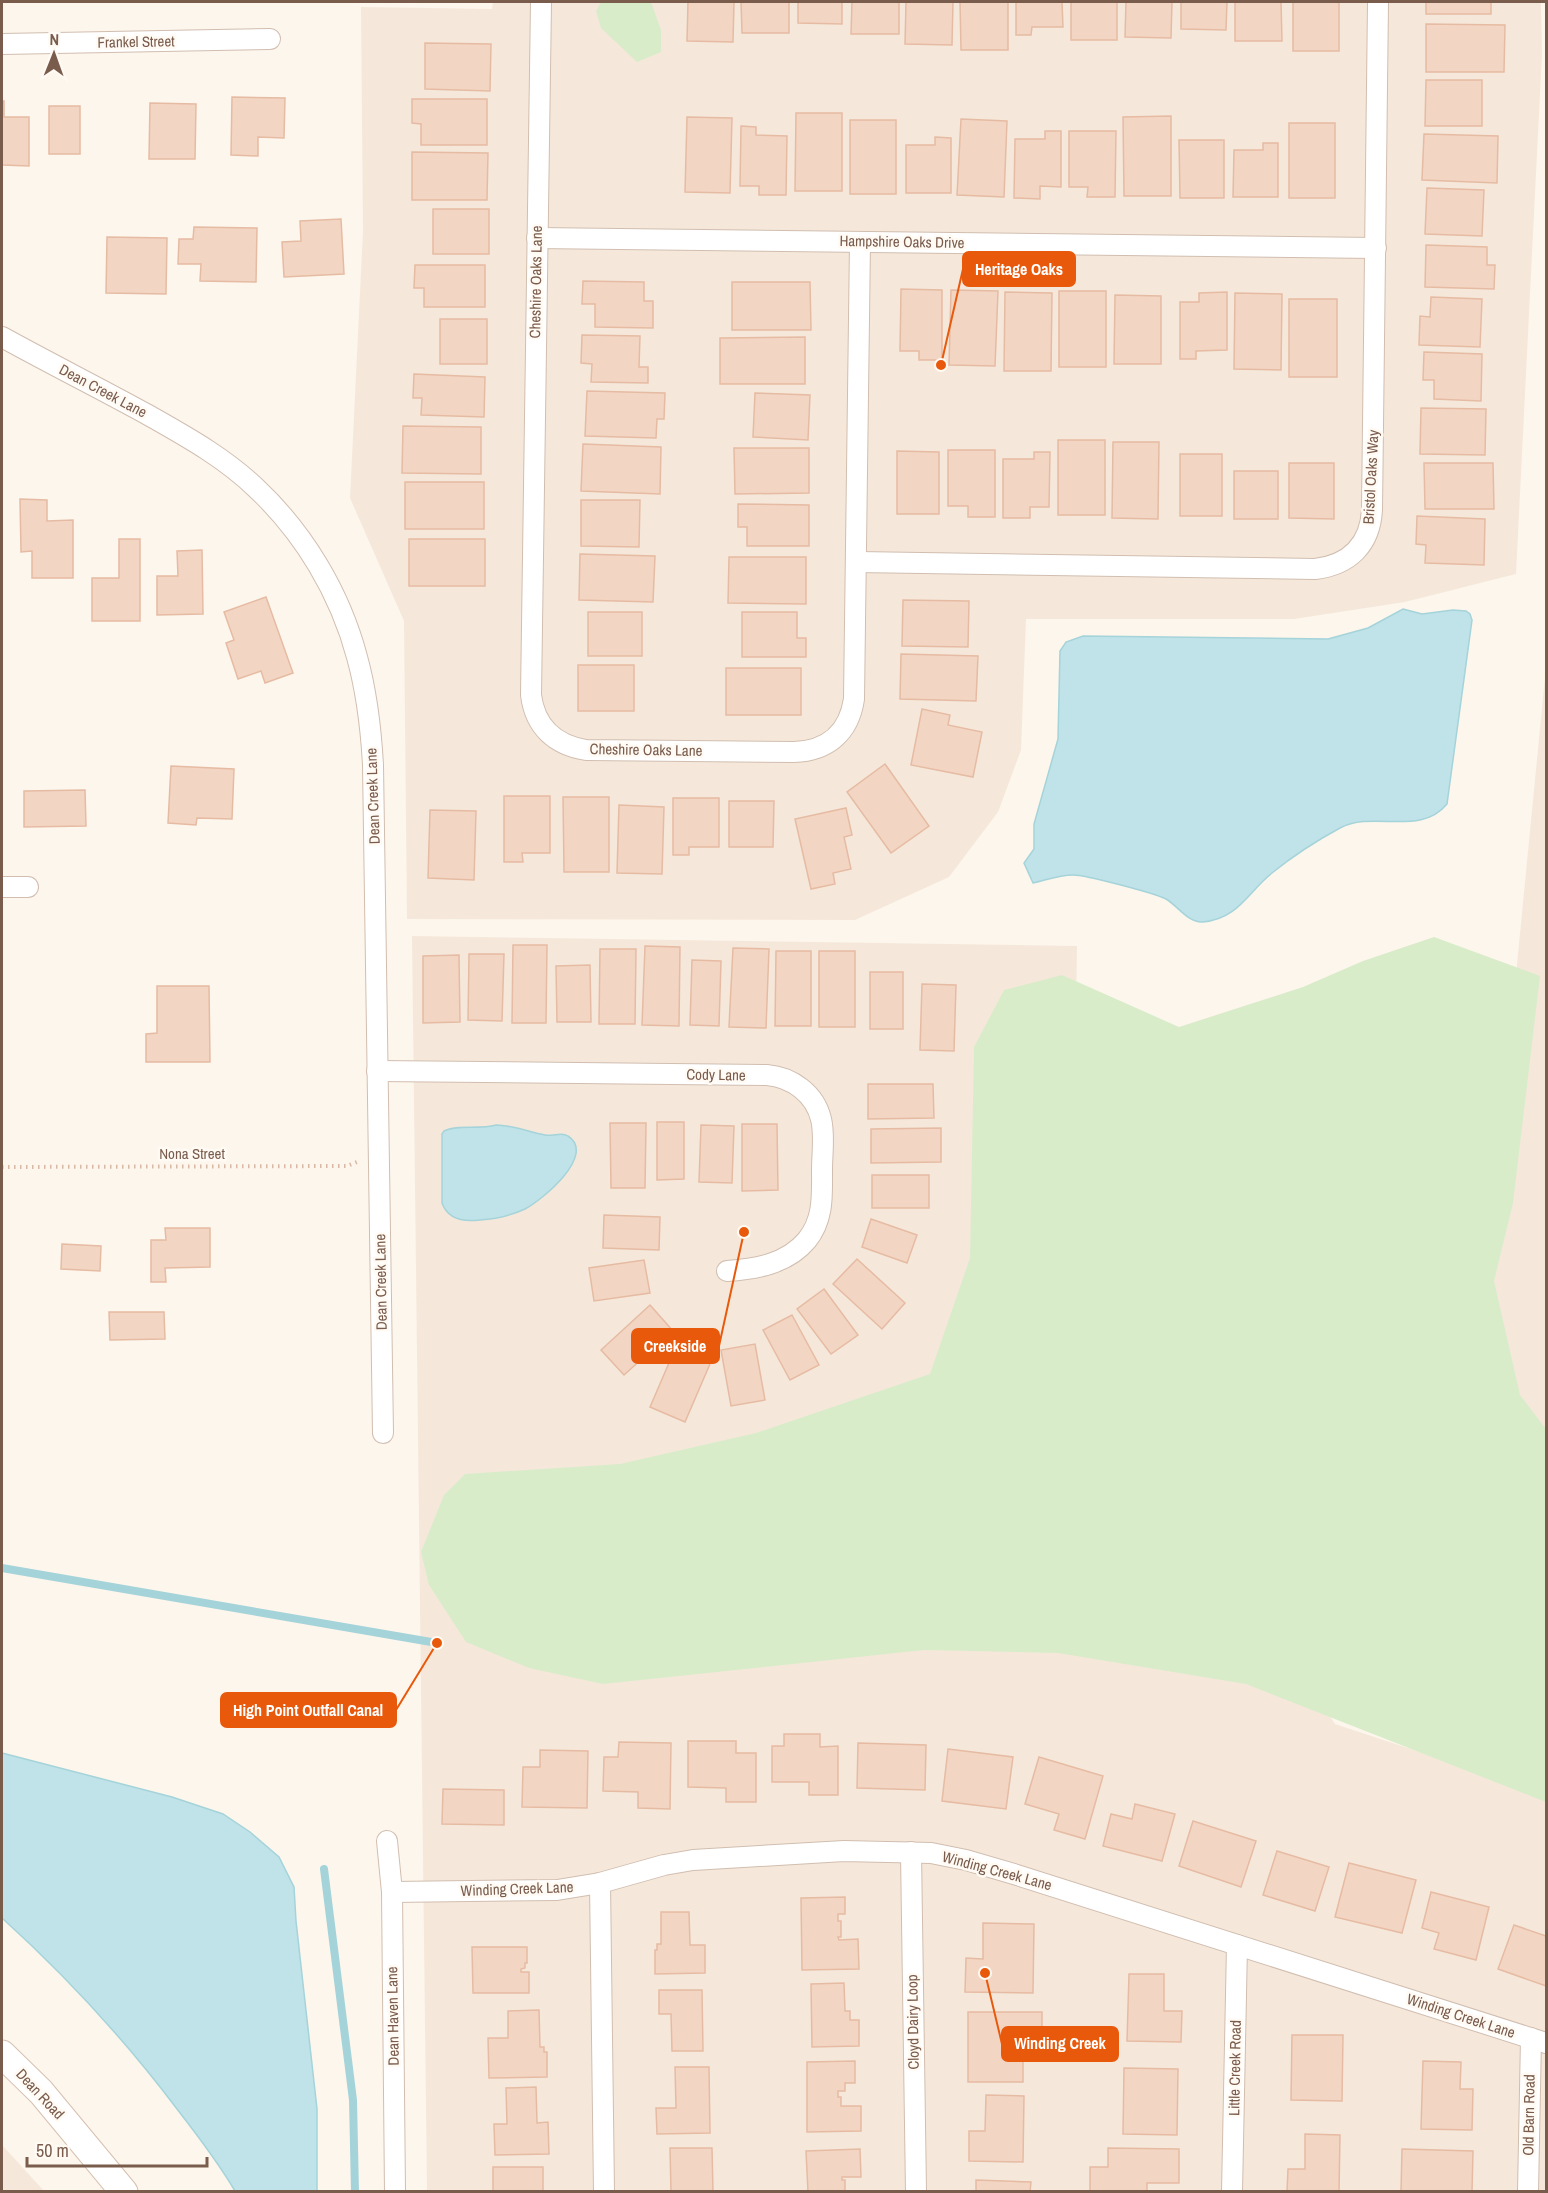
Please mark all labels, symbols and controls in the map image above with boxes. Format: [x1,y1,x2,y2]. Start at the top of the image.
north arrow [24,24,84,84]
text: N [49,28,59,50]
street label: Frankel Street [97,30,175,53]
street label: Cheshire Oaks Lane [524,225,547,339]
street label: Hampshire Oaks Drive [839,230,965,253]
callout: Heritage Oaks [963,252,1075,286]
text: Heritage Oaks [975,258,1063,280]
street label: Dean Creek Lane [56,359,151,423]
street label: Bristol Oaks Way [1358,428,1384,525]
street label: Cheshire Oaks Lane [589,738,703,761]
street label: Dean Creek Lane [360,747,385,845]
street label: Cody Lane [686,1063,746,1086]
street label: Nona Street [159,1143,225,1164]
street label: Dean Creek Lane [369,1233,392,1330]
callout: Creekside [632,1329,719,1363]
text: Creekside [644,1335,706,1357]
callout: High Point Outfall Canal [221,1693,396,1727]
text: High Point Outfall Canal [233,1699,383,1721]
street label: Winding Creek Lane [940,1846,1054,1895]
street label: Winding Creek Lane [460,1876,574,1901]
street label: Dean Haven Lane [381,1966,404,2066]
street label: Cloyd Dairy Loop [901,1974,924,2070]
street label: Winding Creek Lane [1404,1988,1518,2043]
street label: Little Creek Road [1223,2020,1246,2116]
callout: Winding Creek [1002,2027,1118,2061]
text: Winding Creek [1014,2032,1107,2054]
street label: Dean Road [11,2064,69,2124]
street label: Old Barn Road [1517,2074,1540,2156]
scale bar [27,2130,207,2168]
text: 50 m [36,2138,69,2163]

